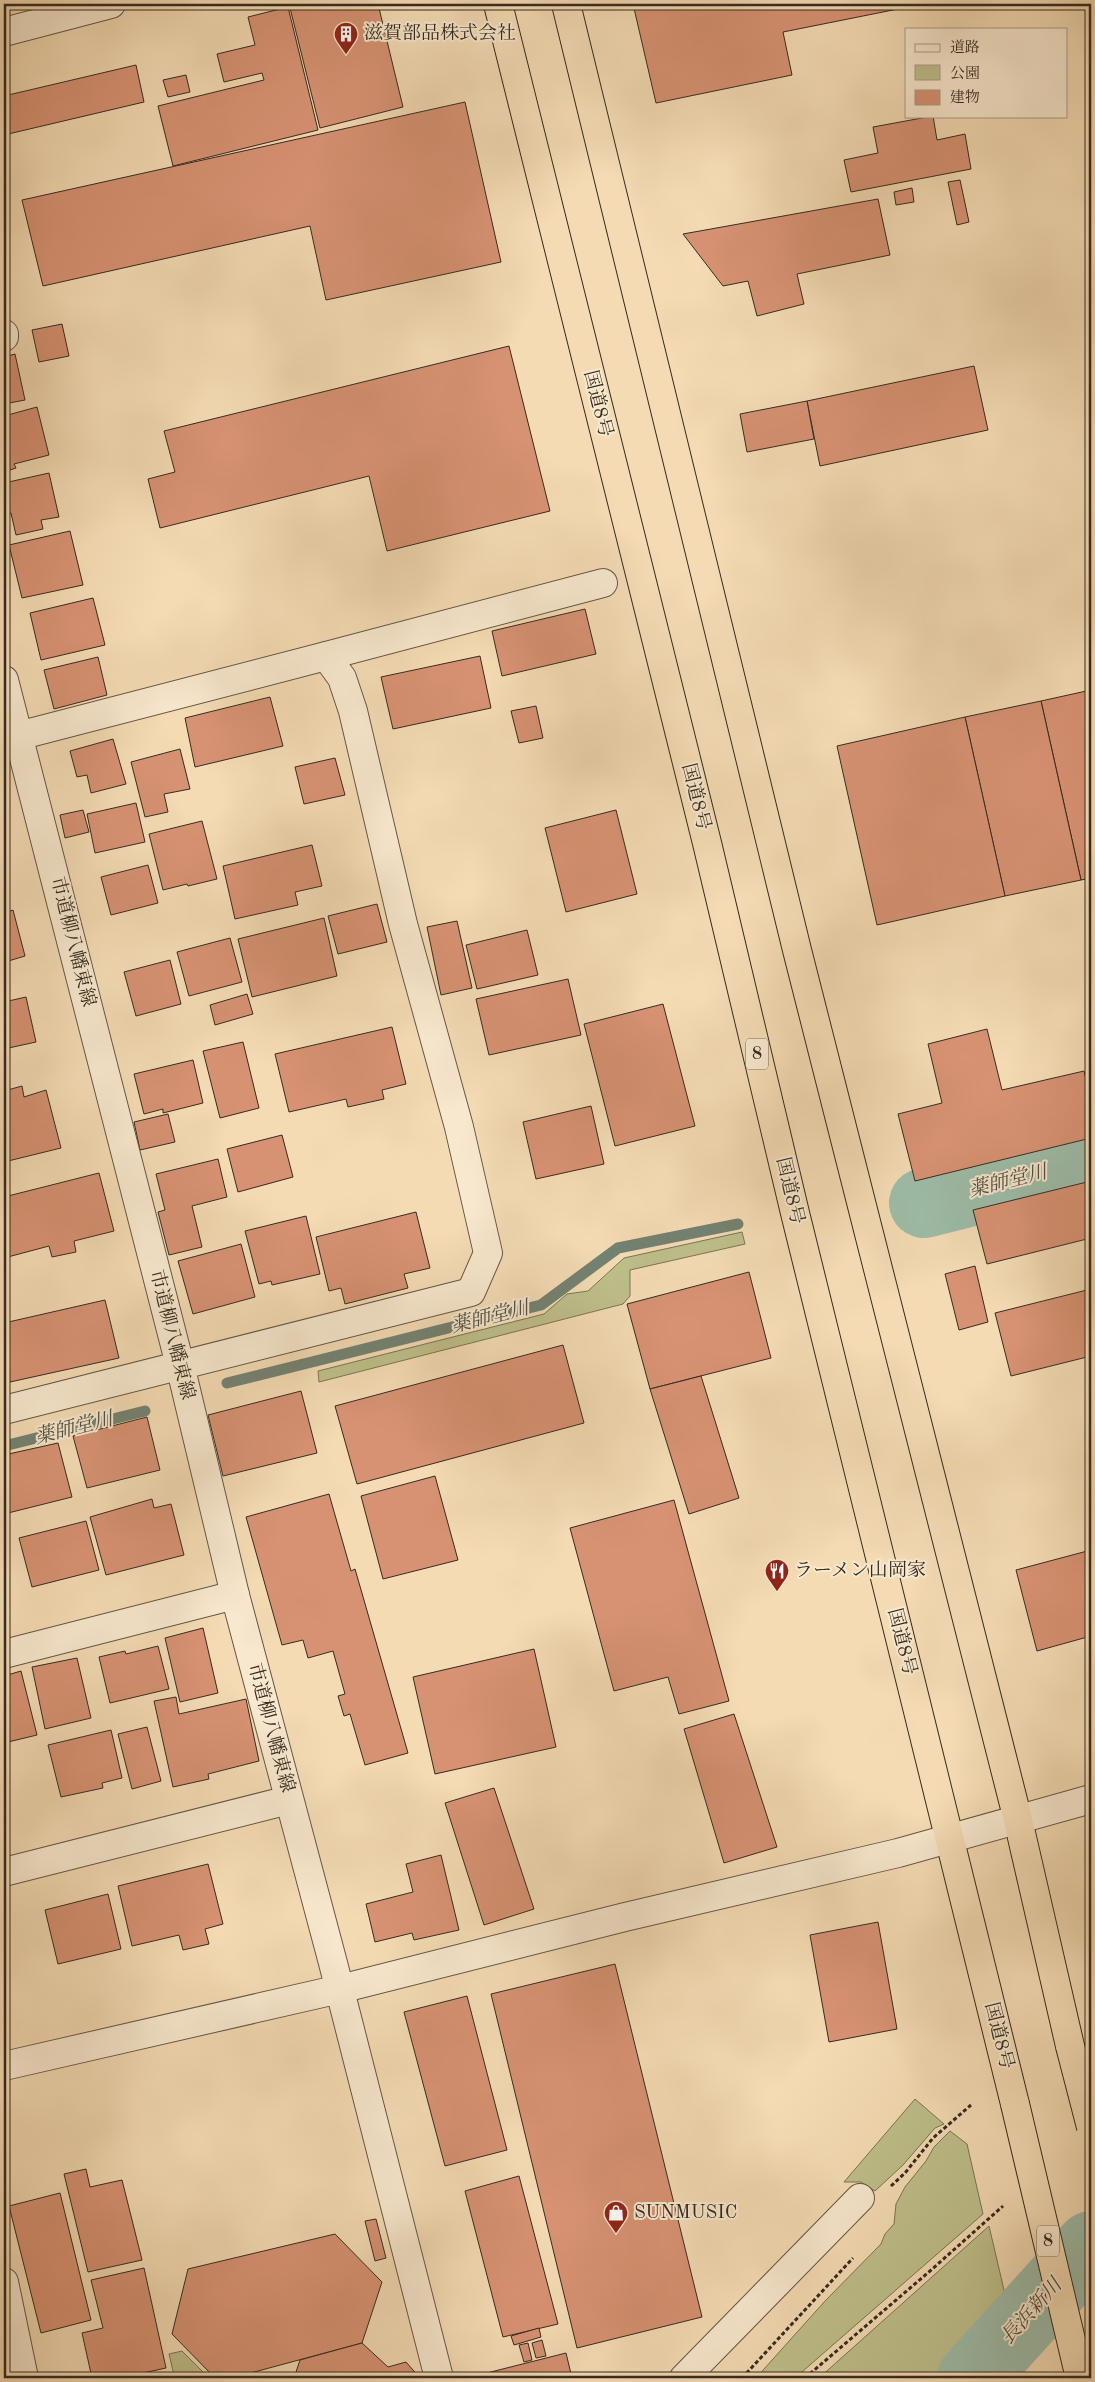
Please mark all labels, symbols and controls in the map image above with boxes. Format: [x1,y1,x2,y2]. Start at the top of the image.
building icon: 滋賀部品株式会社 [333,21,359,55]
place label: 滋賀部品株式会社 [364,22,516,44]
legend [905,28,1068,118]
text: 道路 [950,39,980,56]
text: 公園 [950,65,980,82]
text: 建物 [950,89,980,106]
street label: 国道8号 [580,368,616,439]
street label: 国道8号 [678,761,714,832]
street label: 市道柳八幡東線 [47,874,100,1009]
road number: 8 [746,1038,768,1070]
street label: 国道8号 [772,1155,808,1226]
water label: 薬師堂川 [966,1160,1051,1201]
street label: 市道柳八幡東線 [146,1267,199,1402]
water label: 薬師堂川 [448,1296,533,1337]
water label: 薬師堂川 [32,1407,117,1448]
restaurant icon: ラーメン山岡家 [764,1558,790,1592]
place label: ラーメン山岡家 [794,1560,926,1581]
street label: 国道8号 [884,1606,920,1677]
street label: 市道柳八幡東線 [244,1661,299,1795]
street label: 国道8号 [981,2000,1017,2071]
shop icon: SUNMUSIC [603,2200,629,2234]
place label: SUNMUSIC [634,2204,738,2223]
road number: 8 [1037,2226,1059,2256]
water label: 長浜新川 [996,2273,1068,2348]

